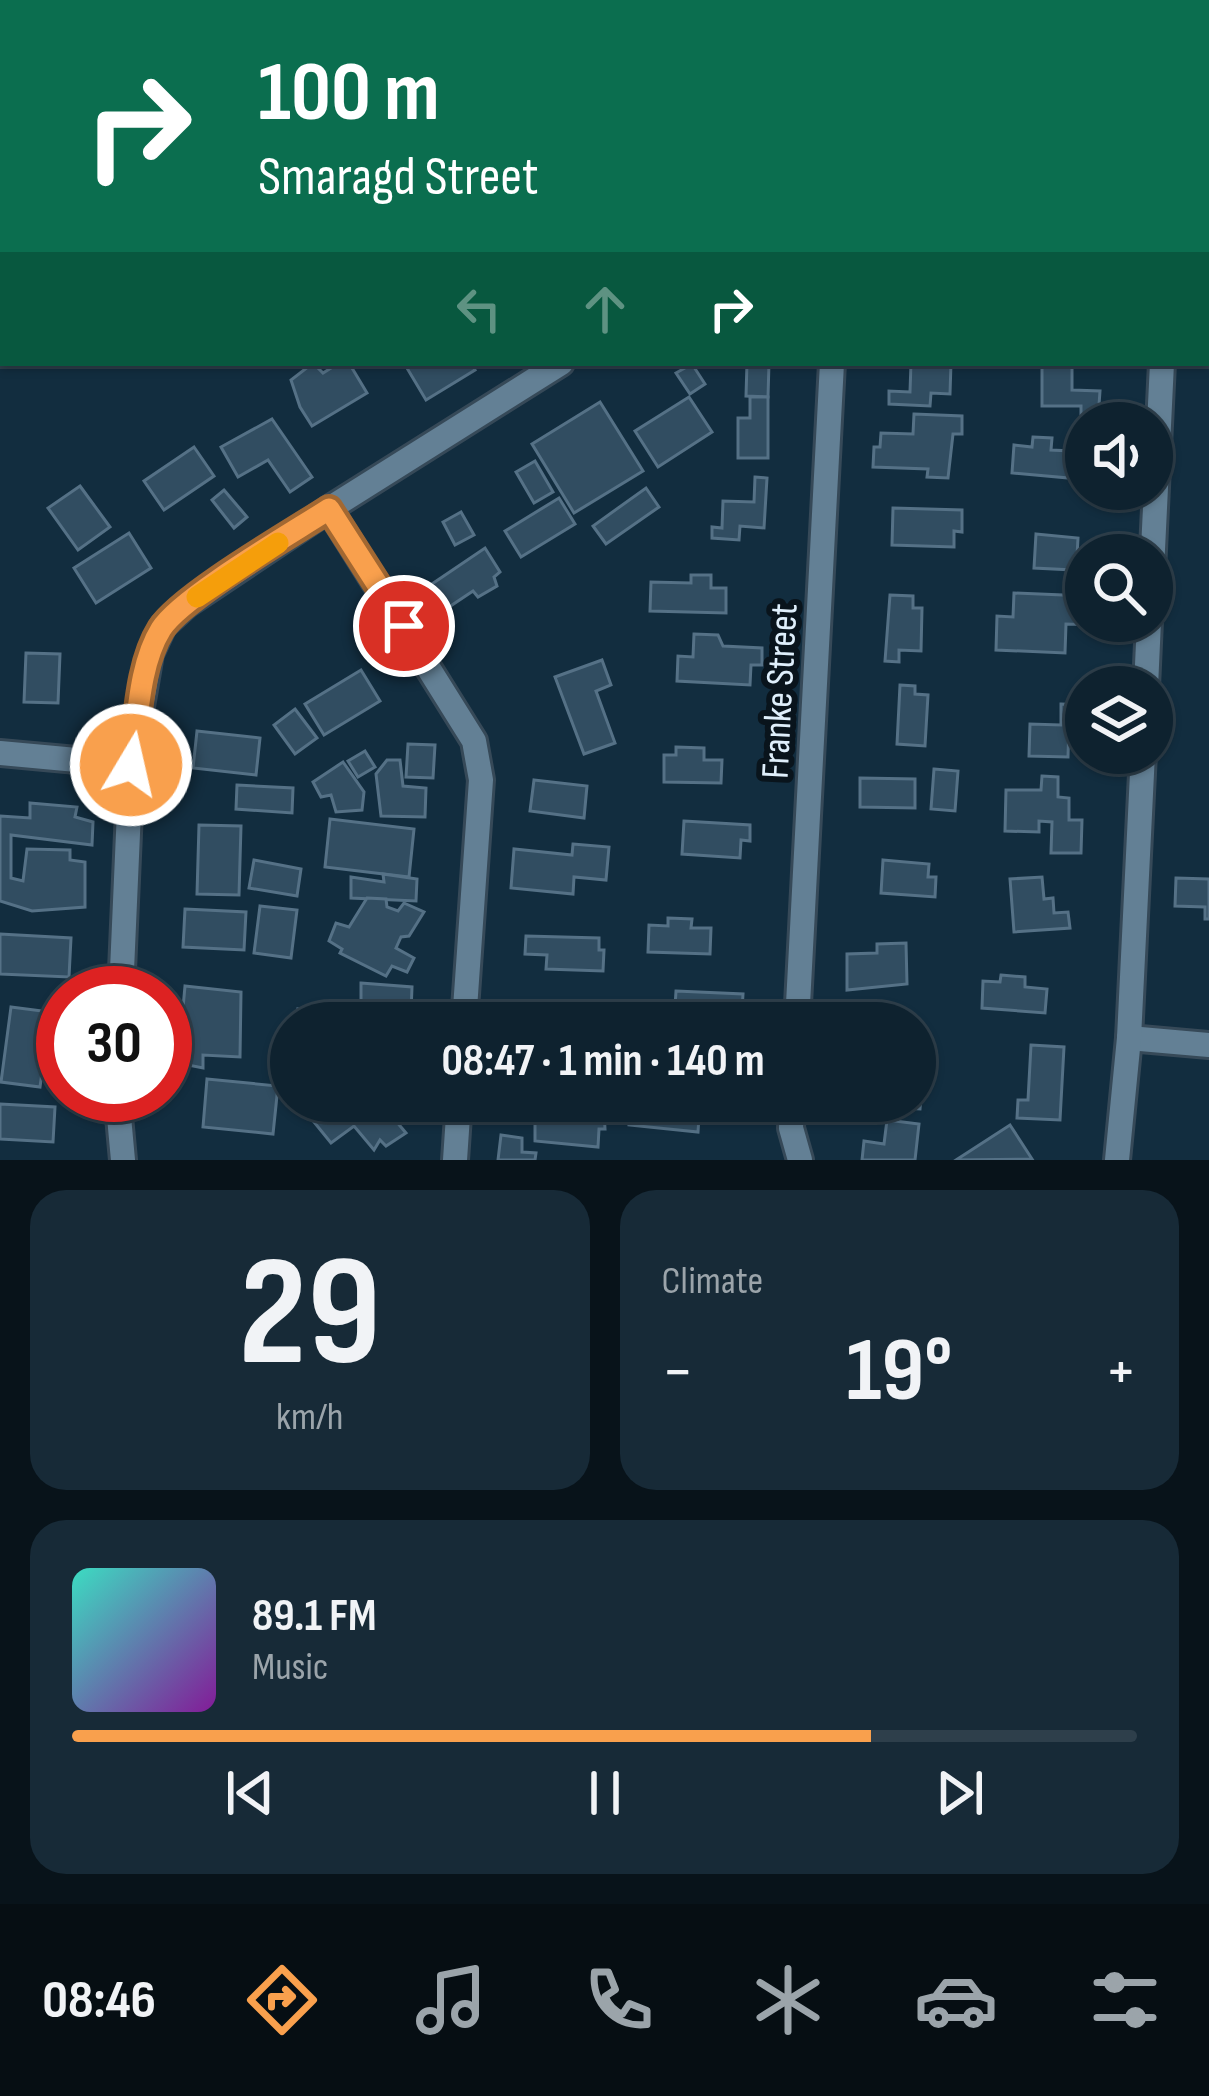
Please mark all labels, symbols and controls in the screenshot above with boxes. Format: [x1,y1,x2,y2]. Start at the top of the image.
text: 100 m [258,43,440,144]
icon: right [60,48,216,204]
text: Smaragd Street [258,145,538,210]
icon: left [446,276,512,342]
icon: ahead [572,276,638,342]
icon: right [698,276,764,342]
map controls [1065,402,1173,774]
button: sound [1065,402,1173,510]
button: search [1065,534,1173,642]
pin [353,575,455,677]
icon: arrive [371,593,437,659]
street label: Franke Street [752,602,809,780]
button: layers [1065,666,1173,774]
position arrow [68,702,194,828]
speed limit sign: 30 [36,966,192,1122]
text: 08:47 · 1 min · 140 m [441,1034,765,1089]
text: 29 [239,1222,381,1409]
text: Climate [662,1258,763,1305]
text: 19° [846,1318,952,1426]
text: − [662,1333,694,1412]
text: + [1105,1333,1137,1412]
text: km/h [276,1394,343,1441]
text: 89.1 FM [252,1589,376,1644]
text: Music [252,1644,328,1691]
icon: previous [217,1760,283,1826]
icon: pause [572,1760,638,1826]
icon: next [927,1760,993,1826]
icon: directions [240,1958,324,2042]
icon: music [409,1958,493,2042]
icon: phone [577,1958,661,2042]
icon: climate [746,1958,830,2042]
icon: car [914,1958,998,2042]
icon: filters [1083,1958,1167,2042]
text: 08:46 [42,1968,156,2033]

